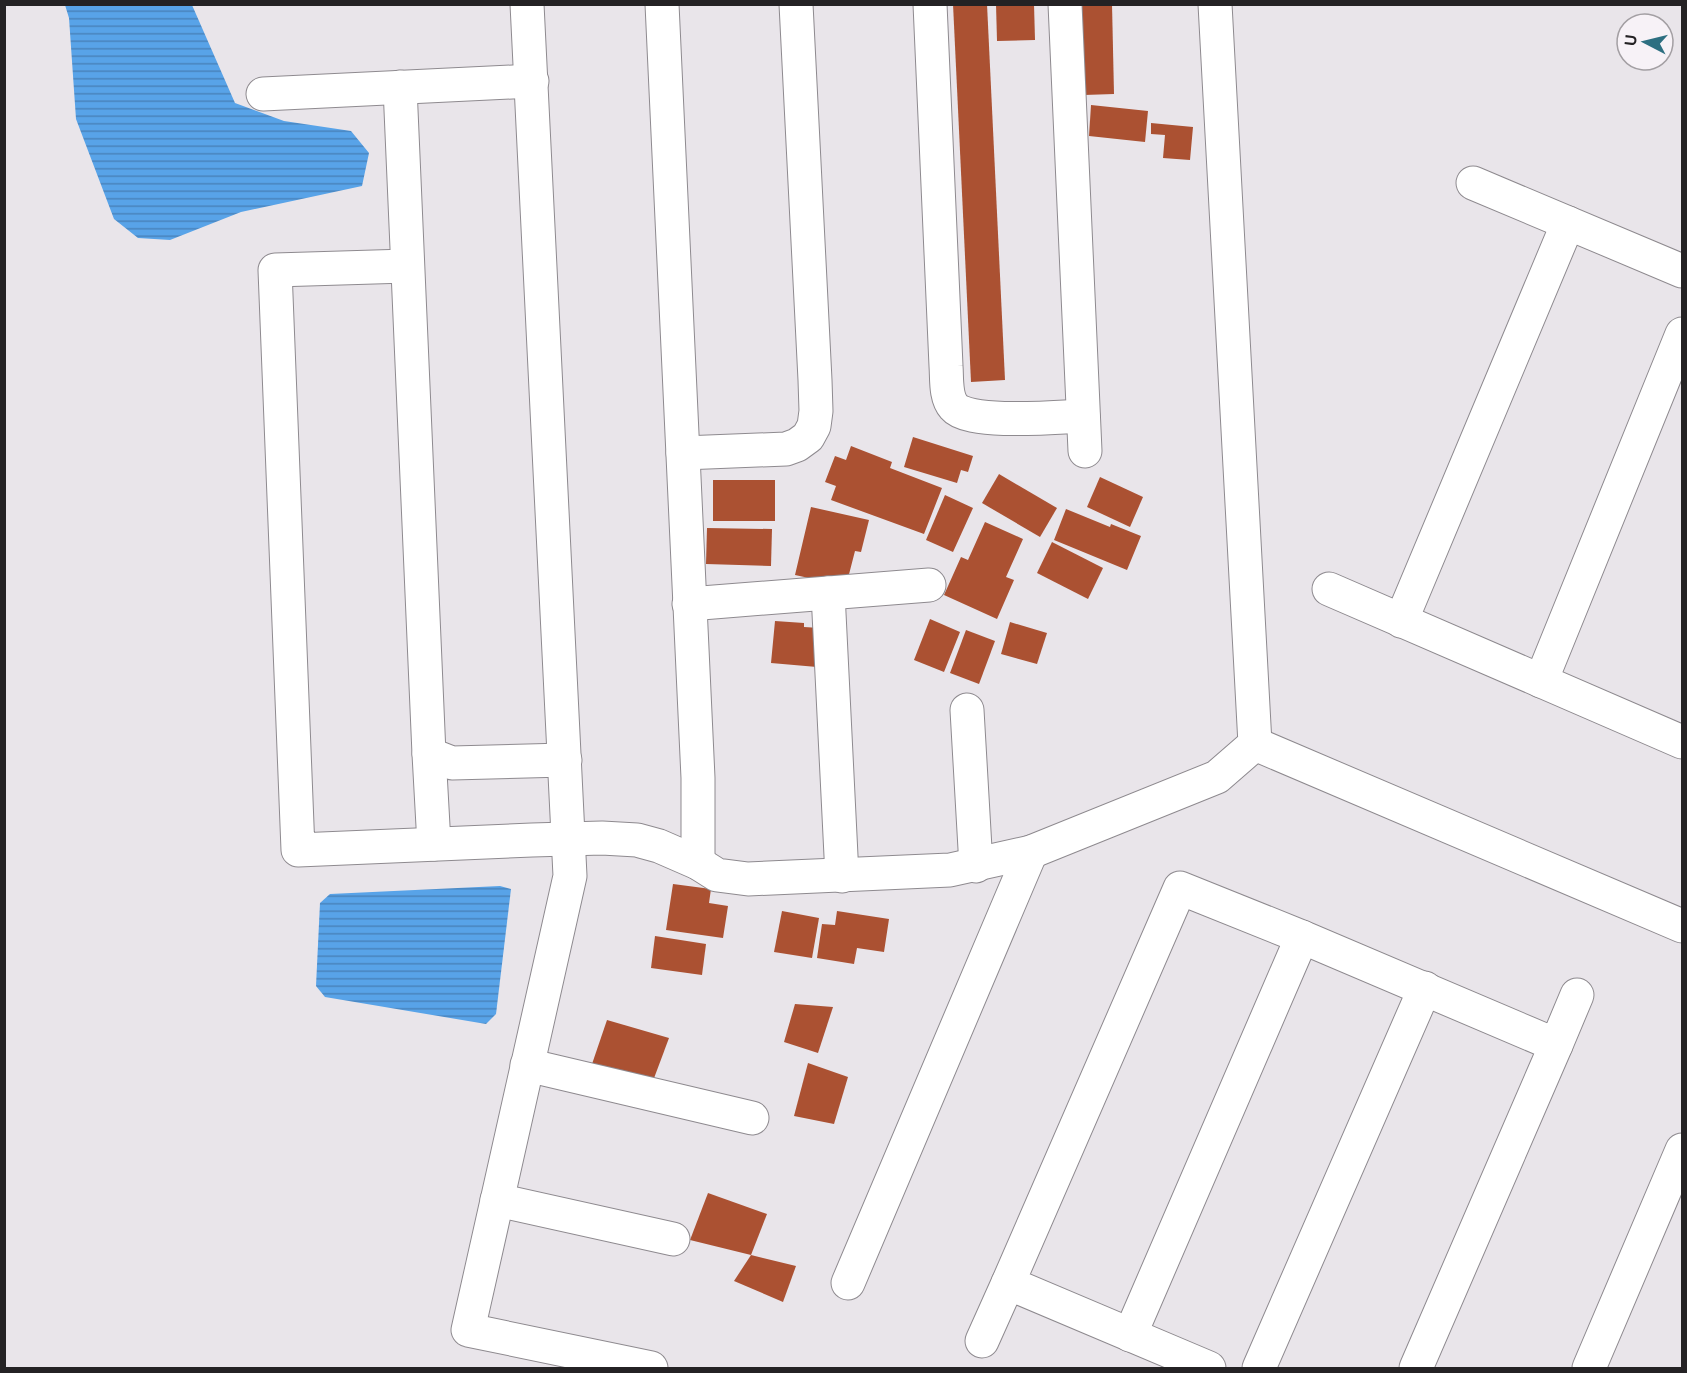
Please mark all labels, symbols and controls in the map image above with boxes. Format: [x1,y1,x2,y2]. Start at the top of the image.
north arrow [1615,12,1675,72]
text: U [1620,33,1641,47]

